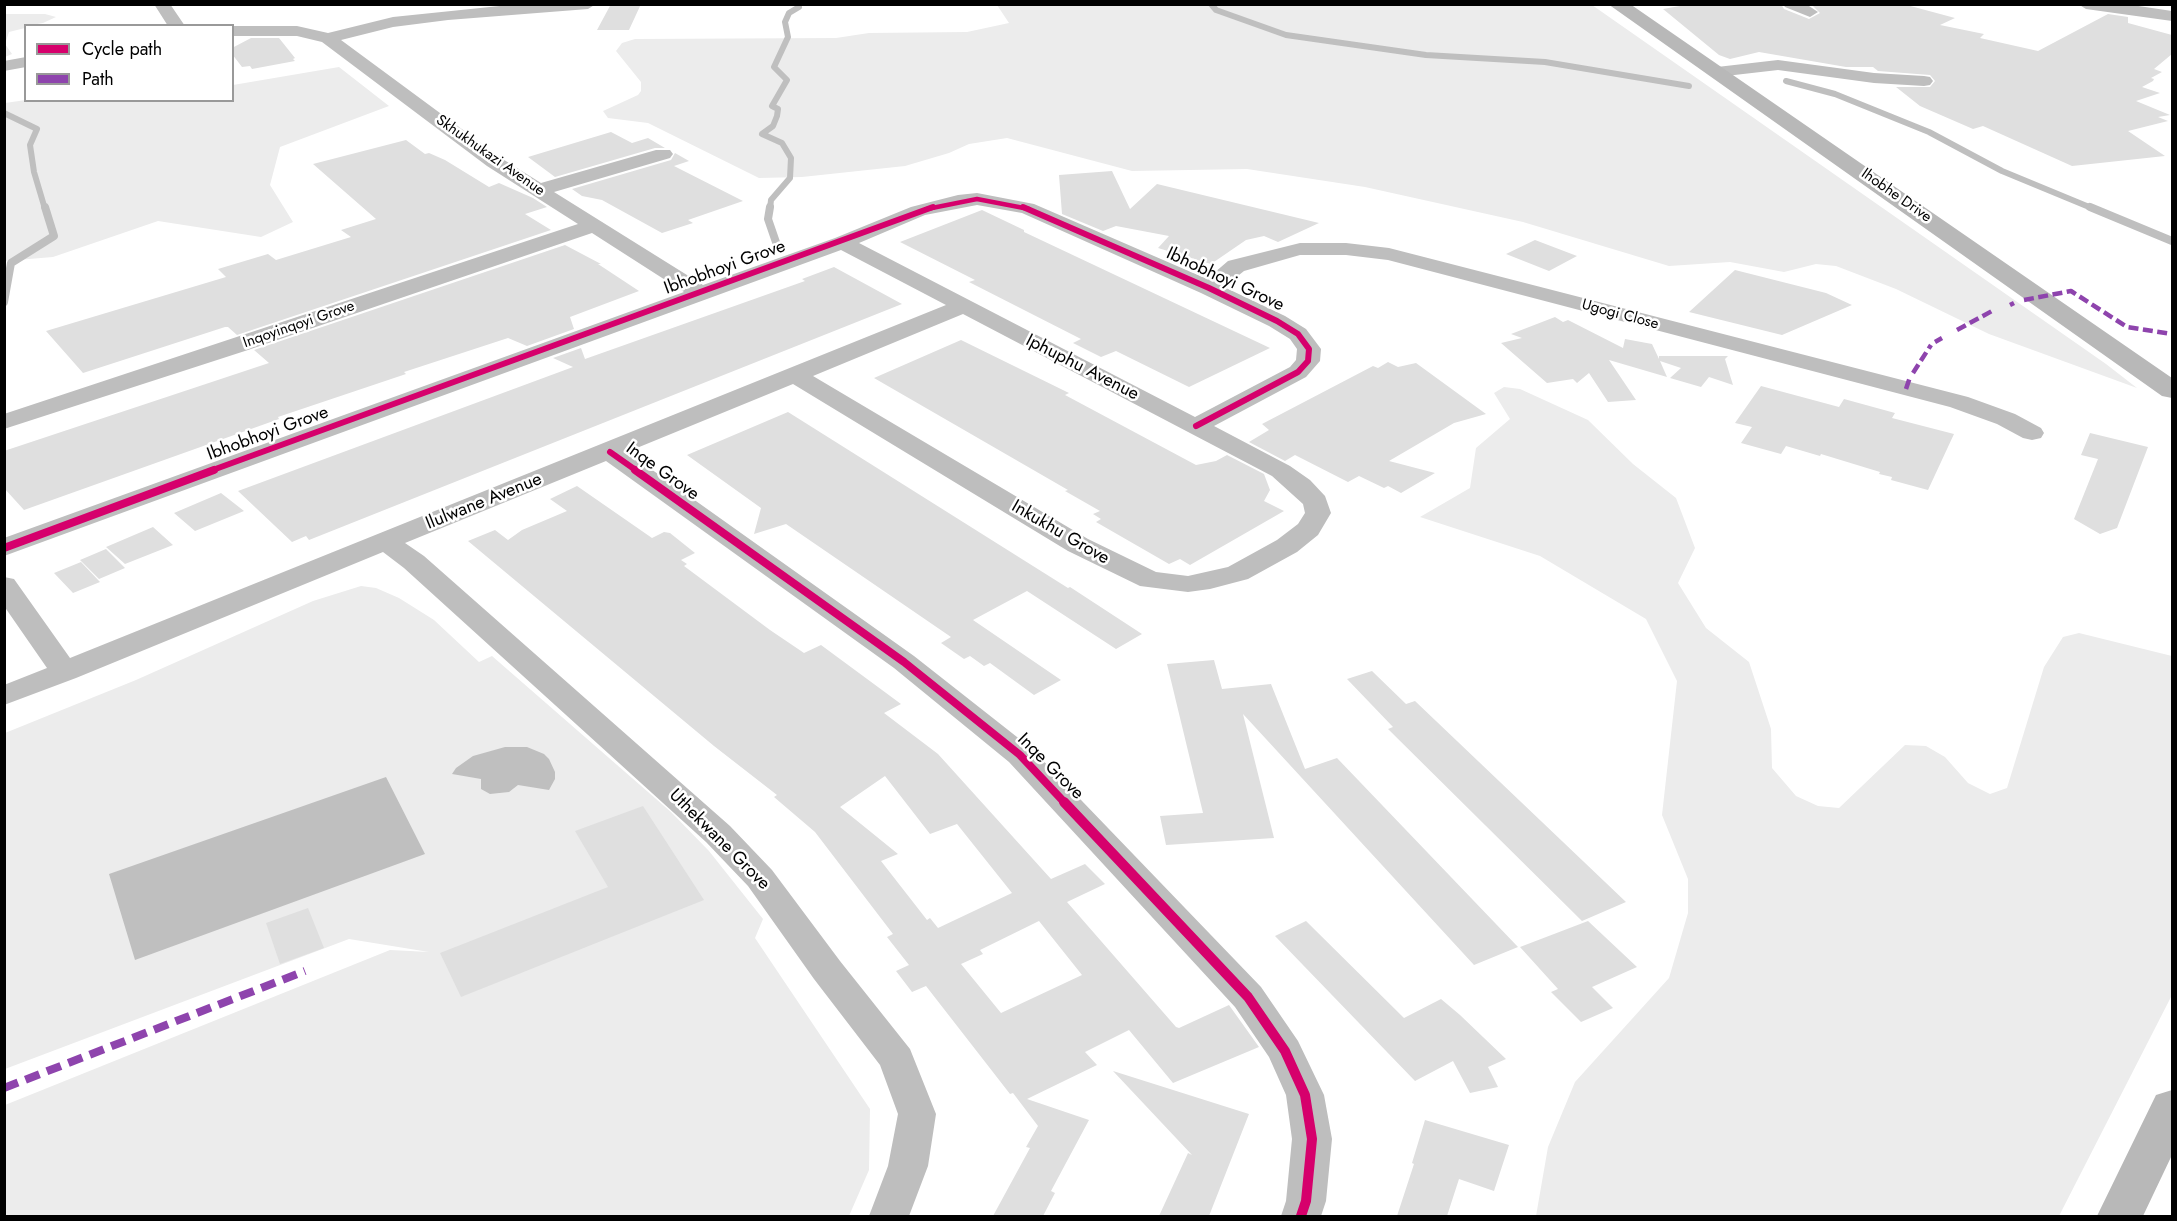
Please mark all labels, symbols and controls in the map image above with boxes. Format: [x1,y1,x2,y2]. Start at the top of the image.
legend [24,24,234,102]
text: Cycle path [82,36,162,62]
text: Path [82,66,114,92]
street label: Skhukhukazi Avenue [432,112,548,200]
street label: Ihobhe Drive [1857,165,1935,227]
street label: Ibhobhoyi Grove [661,236,789,300]
street label: Ibhobhoyi Grove [1163,243,1287,317]
street label: Ugogi Close [1580,296,1660,334]
street label: Inqoyinqoyi Grove [241,298,357,352]
street label: Iphuphu Avenue [1022,330,1142,406]
street label: Ibhobhoyi Grove [204,402,332,466]
street label: Inqe Grove [621,438,703,506]
street label: Ilulwane Avenue [423,469,545,535]
street label: Inkukhu Grove [1007,496,1113,570]
street label: Inqe Grove [1012,729,1088,805]
street label: Uthekwane Grove [664,785,774,895]

